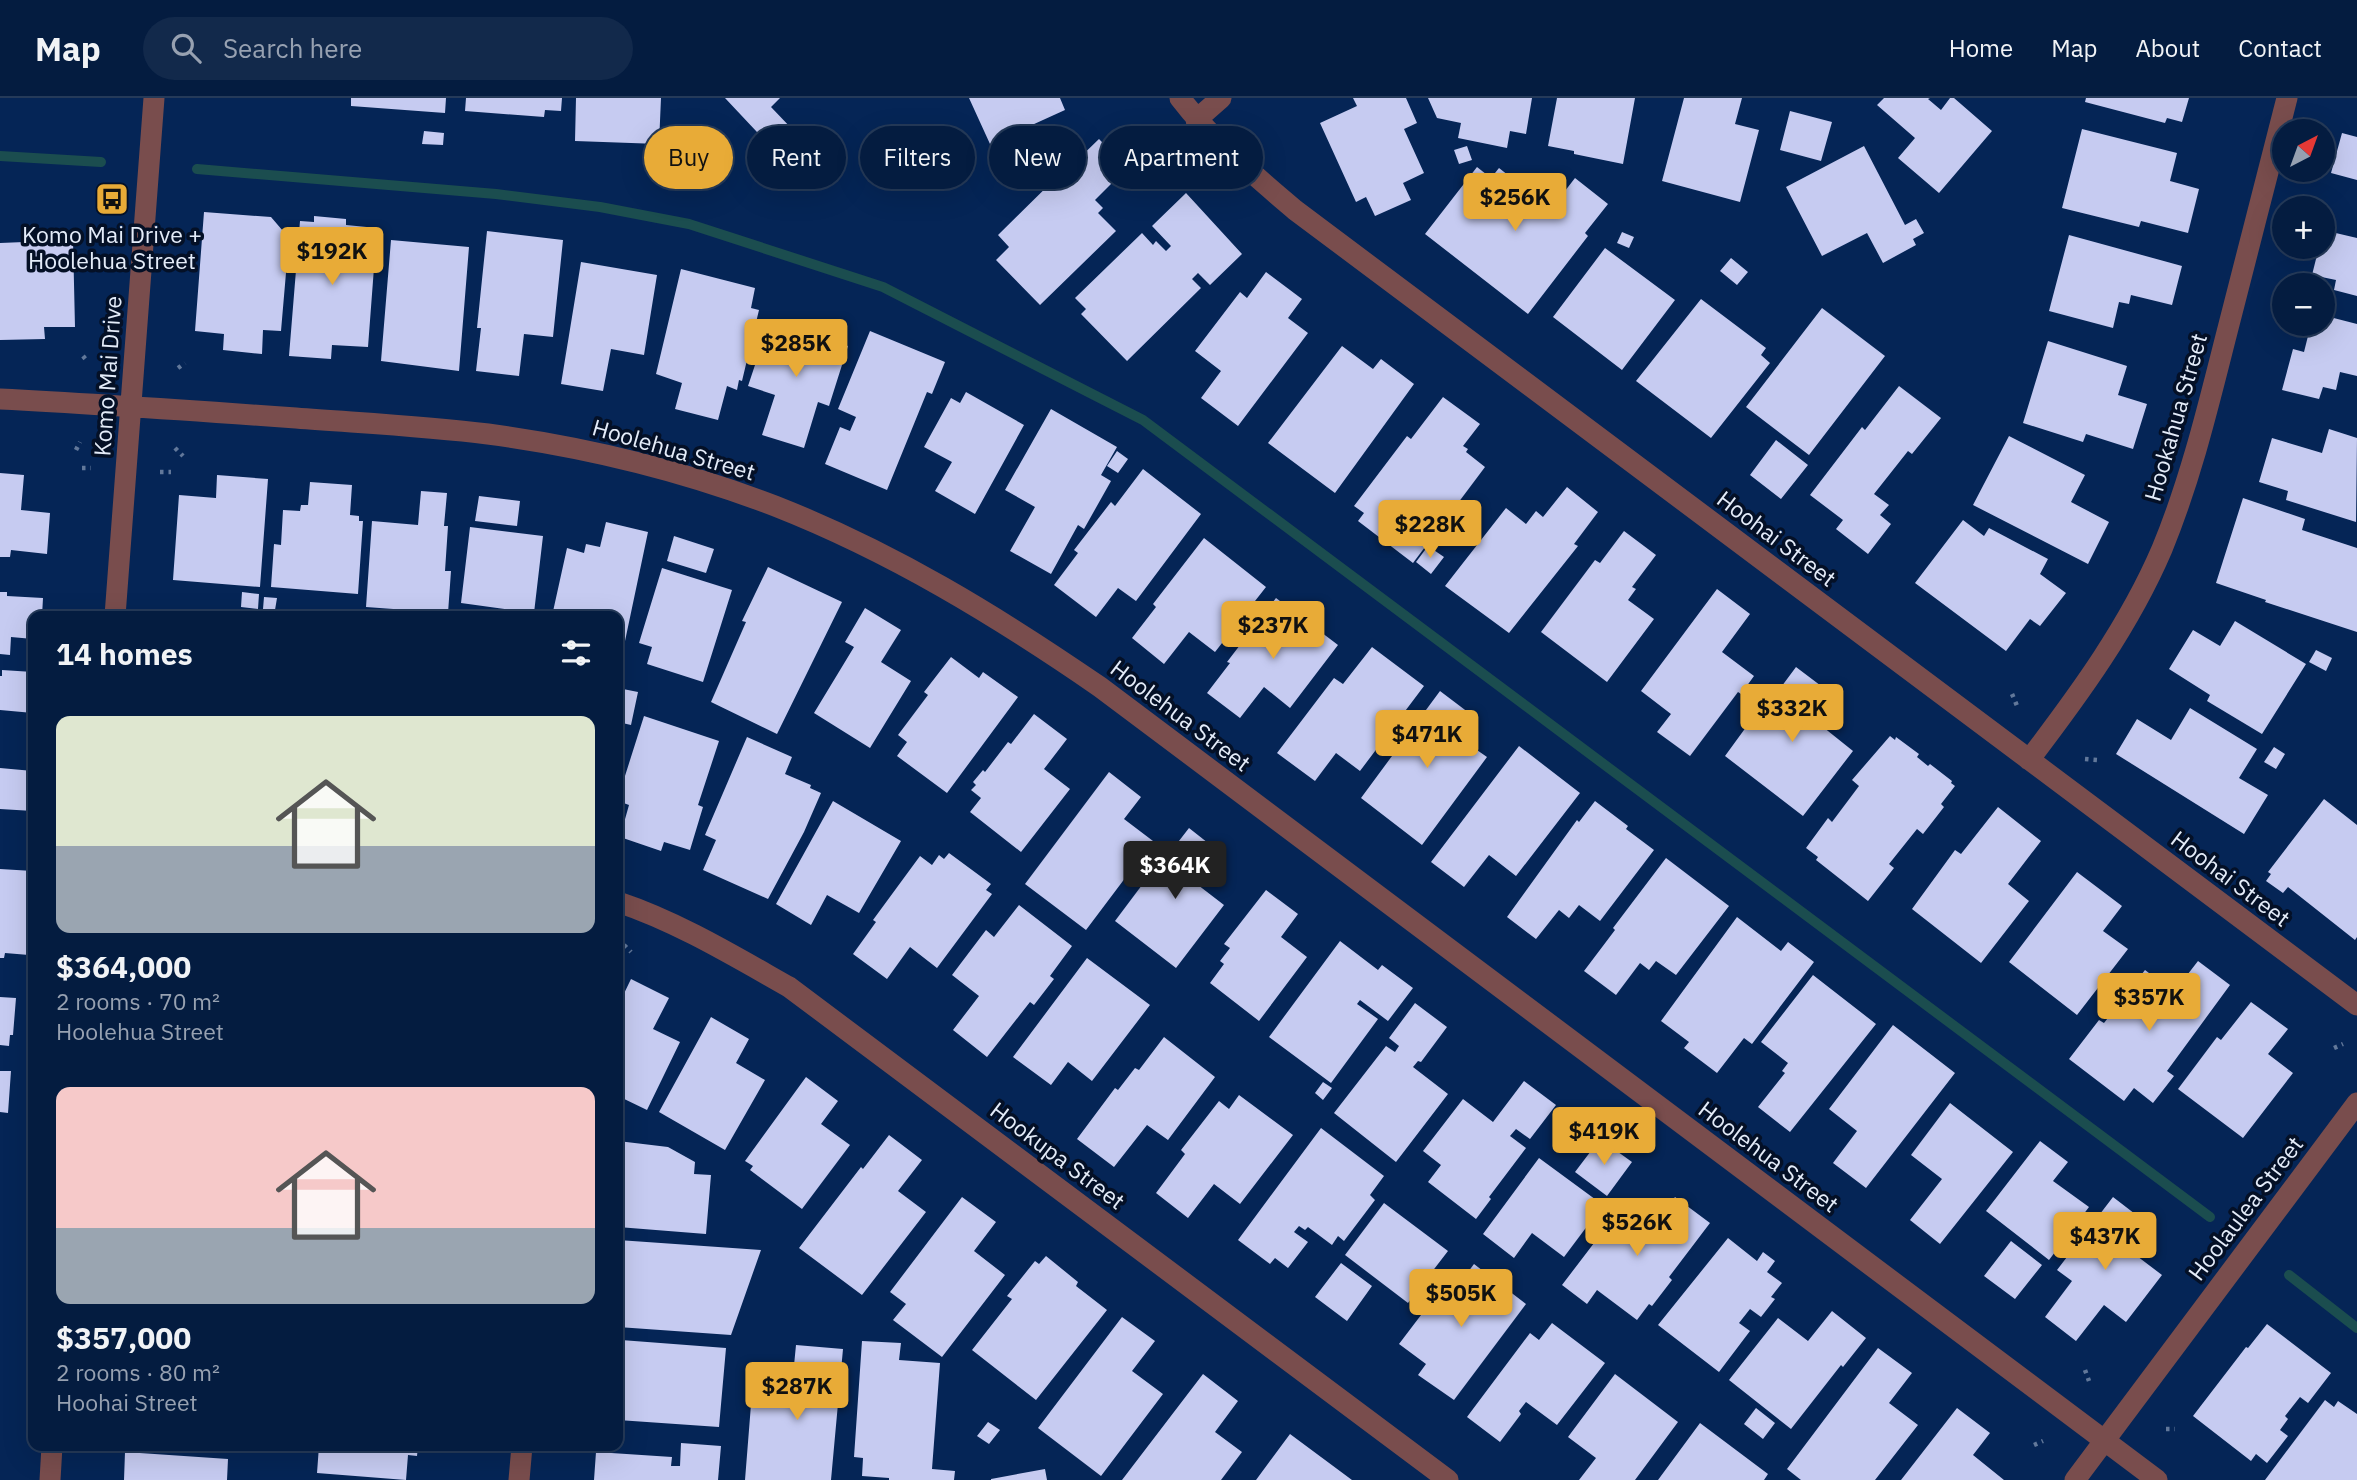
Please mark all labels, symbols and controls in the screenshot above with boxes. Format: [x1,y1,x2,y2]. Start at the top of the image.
search box [143,17,633,80]
text: Map [35,27,101,70]
icon: search [167,29,205,67]
text: Search here [223,31,362,65]
text: Home [1949,32,2013,64]
text: Map [2051,32,2097,64]
text: About [2135,32,2200,64]
text: Contact [2238,32,2322,64]
north arrow [2272,119,2334,182]
map controls [2272,119,2335,336]
chip: Buy [644,126,733,189]
chip: Rent [747,126,846,189]
chip: Filters [860,126,975,189]
chip: New [989,126,1086,189]
chip: Apartment [1100,126,1263,189]
pin: $256K [1466,174,1564,233]
bus stop icon: Komo Mai Drive + Hoolehua Street [93,180,131,218]
text: $256K [1479,181,1551,211]
button: + [2272,196,2335,259]
place label: Komo Mai Drive + Hoolehua Street [22,219,202,275]
pin: $192K [283,228,381,287]
text: $192K [296,235,368,265]
button: − [2272,273,2335,336]
street label: Komo Mai Drive [86,295,128,457]
pin: $285K [747,320,845,379]
text: $285K [760,327,832,357]
street label: Hookahua Street [2137,330,2213,504]
street label: Hoolehua Street [589,411,759,487]
street label: Hoohai Street [1711,483,1843,593]
pin: $228K [1381,500,1479,560]
text: $228K [1394,508,1466,538]
pin: $237K [1224,602,1322,661]
text: $237K [1237,609,1309,639]
text: 14 homes [56,634,193,673]
icon: filters [557,634,595,672]
street label: Hoolehua Street [1105,653,1257,777]
pin: $332K [1743,684,1841,744]
text: $332K [1756,692,1828,722]
pin: $471K [1378,710,1476,770]
text: $471K [1391,718,1463,748]
icon: home [263,761,389,887]
street label: Hoohai Street [2165,823,2297,933]
pin: $364K [1126,842,1224,901]
text: $364K [1139,849,1211,879]
text: $364,000 [56,947,191,986]
pin: $357K [2100,974,2198,1033]
text: $357K [2113,981,2185,1011]
text: 2 rooms · 70 m² [56,986,220,1016]
text: Hoolehua Street [56,1016,224,1046]
street label: Hoolehua Street [1693,1094,1845,1218]
street label: Hookupa Street [985,1095,1131,1215]
pin: $419K [1555,1108,1653,1167]
text: $419K [1568,1115,1640,1145]
street label: Hoolaulea Street [2181,1130,2309,1286]
icon: home [263,1132,389,1258]
pin: $526K [1588,1198,1686,1258]
text: $526K [1601,1206,1673,1236]
pin: $437K [2056,1212,2154,1272]
text: $437K [2069,1220,2141,1250]
pin: $505K [1412,1270,1510,1329]
text: $505K [1425,1277,1497,1307]
text: $357,000 [56,1318,191,1357]
text: 2 rooms · 80 m² [56,1357,220,1387]
pin: $287K [748,1362,846,1422]
text: $287K [761,1370,833,1400]
text: Hoohai Street [56,1387,198,1417]

